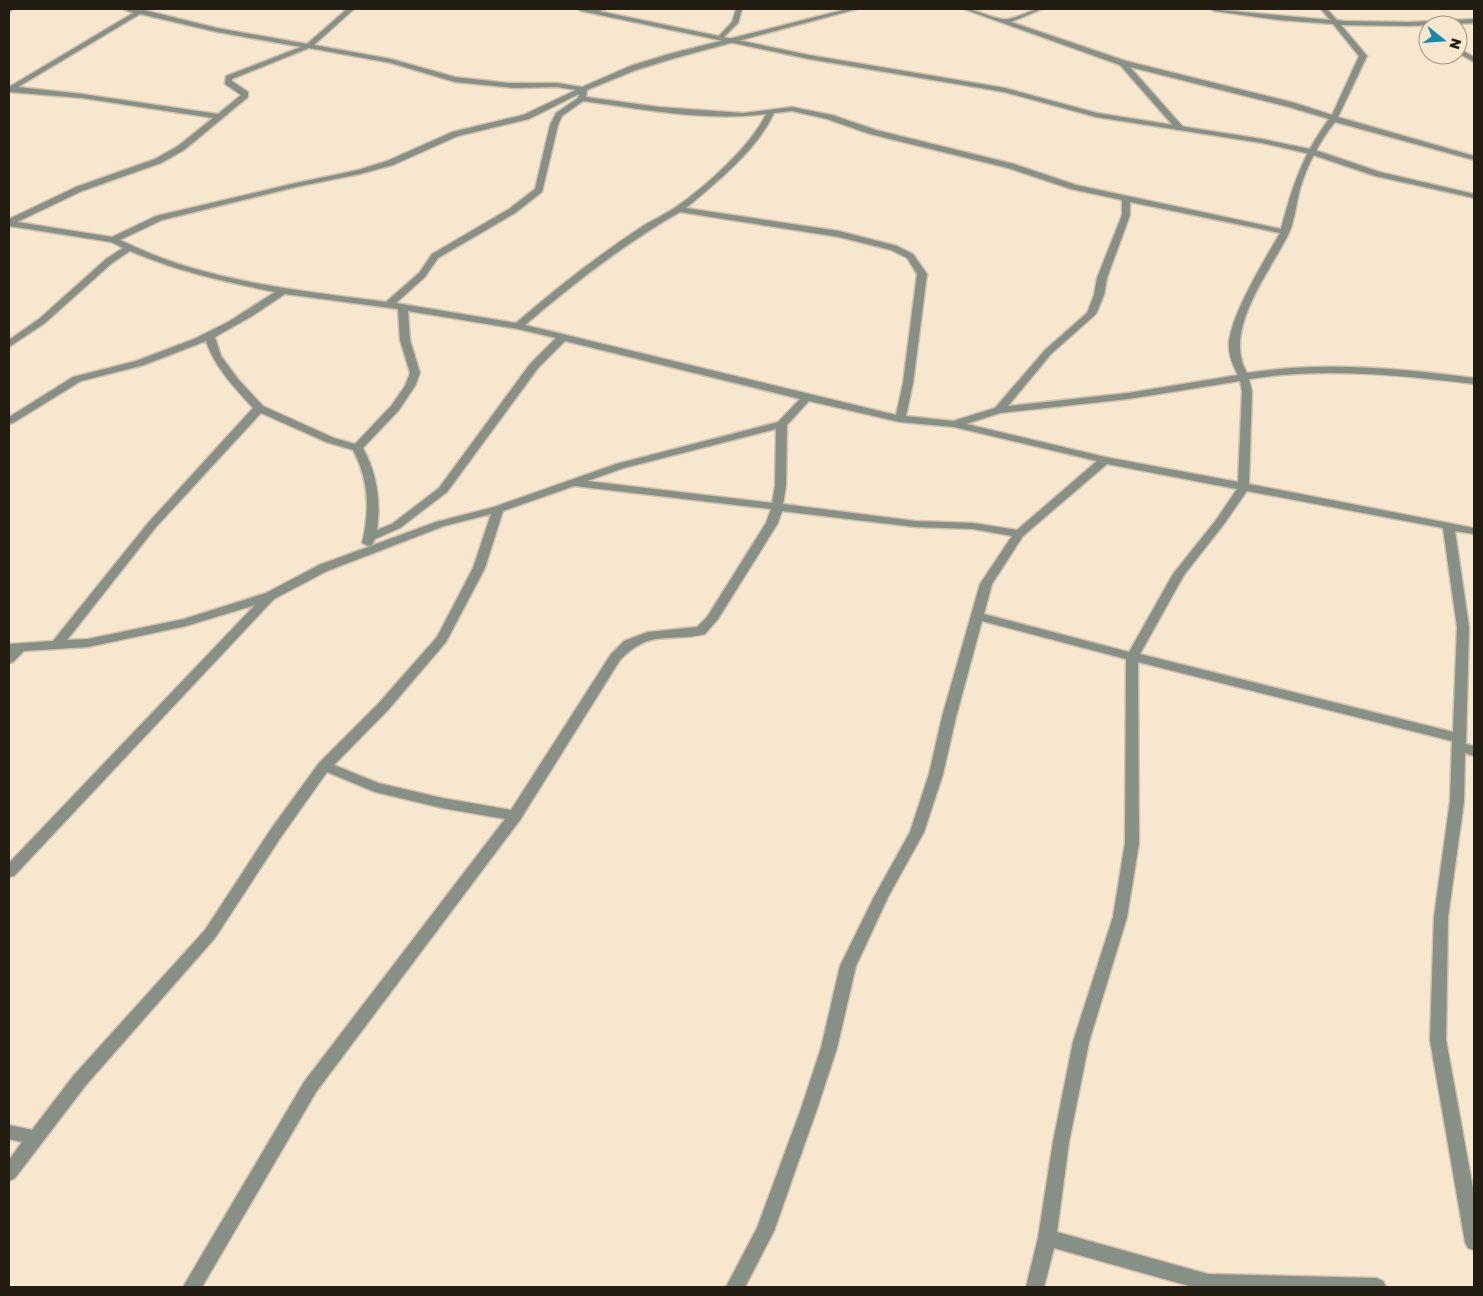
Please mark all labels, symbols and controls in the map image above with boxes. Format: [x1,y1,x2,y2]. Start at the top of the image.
north arrow [1418,15,1468,65]
text: N [1446,36,1466,52]

